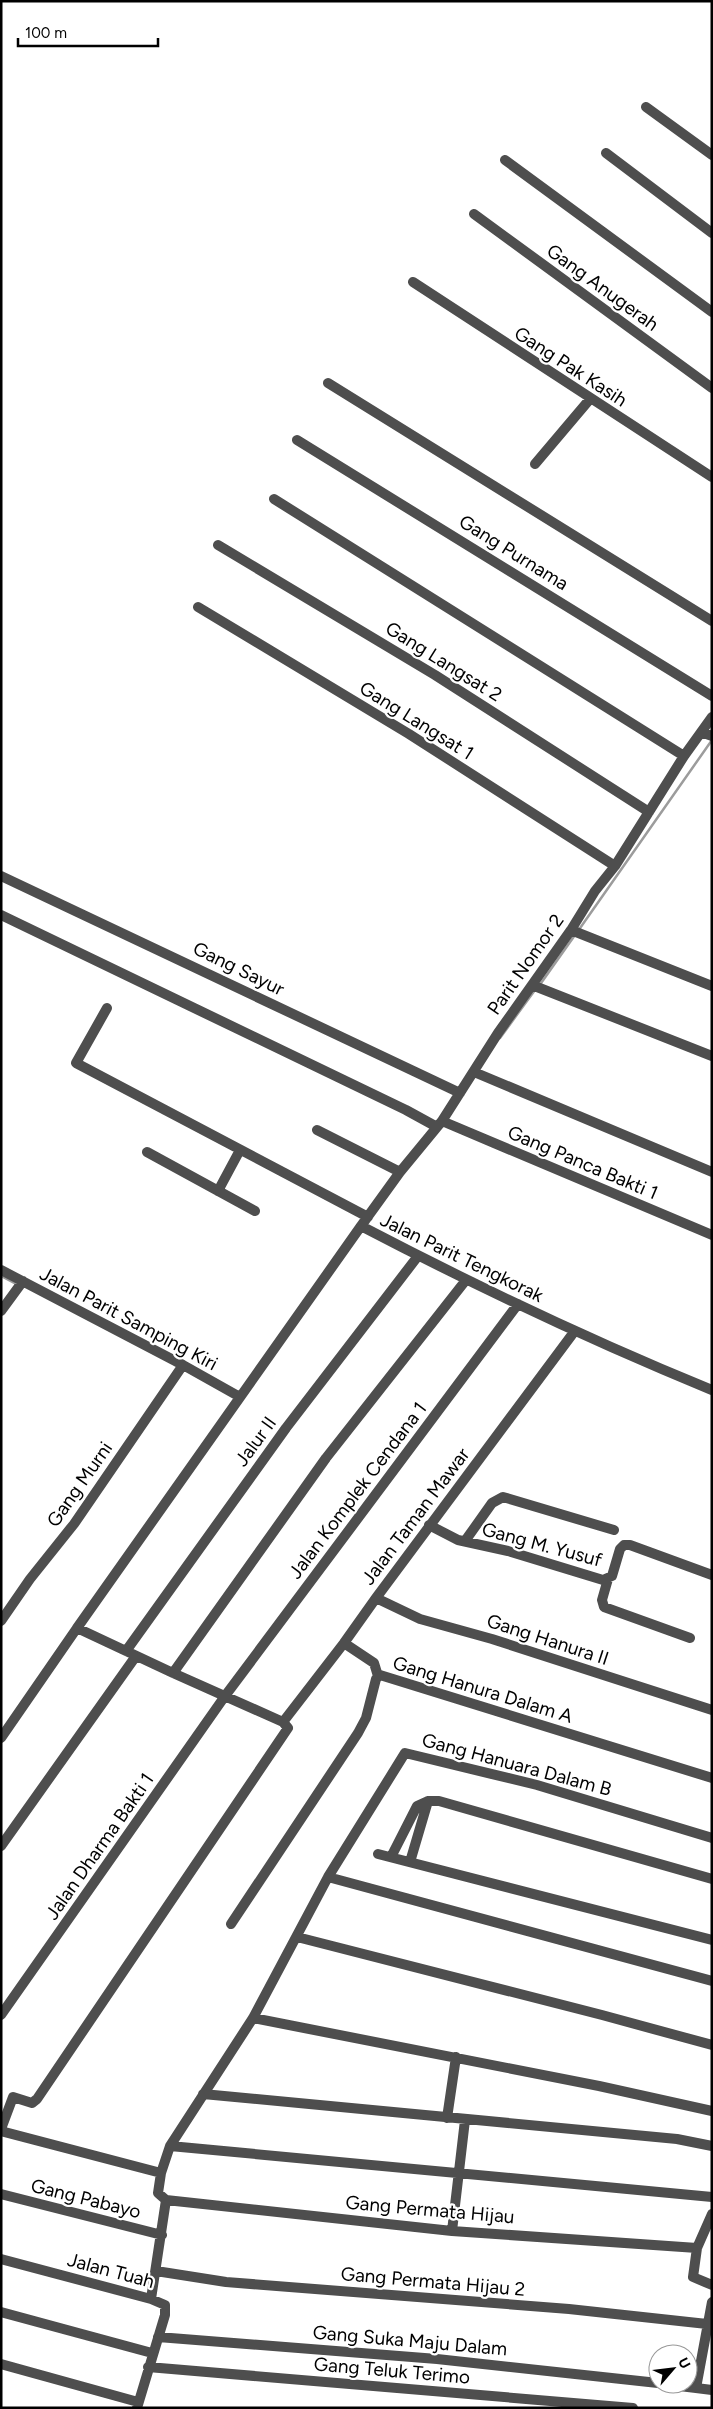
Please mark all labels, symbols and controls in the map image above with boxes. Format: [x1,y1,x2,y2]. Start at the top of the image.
scale bar [18,15,158,47]
text: 100 m [25,24,67,42]
street label: Gang Anugerah [542,239,663,336]
street label: Gang Pak Kasih [510,321,631,411]
street label: Gang Purnama [455,510,573,595]
street label: Gang Langsat 2 [381,616,506,706]
street label: Gang Langsat 1 [355,676,478,765]
street label: Parit Nomor 2 [482,909,569,1019]
street label: Gang Sayur [189,936,289,1001]
street label: Gang Panca Bakti 1 [504,1120,661,1204]
street label: Jalan Parit Tengkorak [376,1208,548,1307]
street label: Jalan Parit Samping Kiri [36,1262,222,1375]
street label: Jalan Komplek Cendana 1 [283,1397,431,1583]
street label: Jalur II [230,1412,281,1471]
street label: Gang Murni [42,1437,117,1531]
street label: Jalan Taman Mawar [356,1443,475,1589]
street label: Gang M. Yusuf [479,1517,604,1572]
street label: Gang Hanura II [484,1609,612,1670]
street label: Gang Hanura Dalam A [390,1651,576,1728]
street label: Gang Hanuara Dalam B [420,1728,614,1801]
street label: Jalan Dharma Bakti 1 [40,1769,159,1924]
street label: Gang Pabayo [28,2174,143,2223]
street label: Gang Permata Hijau [344,2191,515,2228]
street label: Jalan Tuah [65,2248,157,2293]
street label: Gang Permata Hijau 2 [340,2262,526,2301]
street label: Gang Suka Maju Dalam [312,2321,508,2360]
north arrow [648,2344,698,2394]
street label: Gang Teluk Terimo [313,2352,471,2389]
text: U [674,2355,694,2371]

